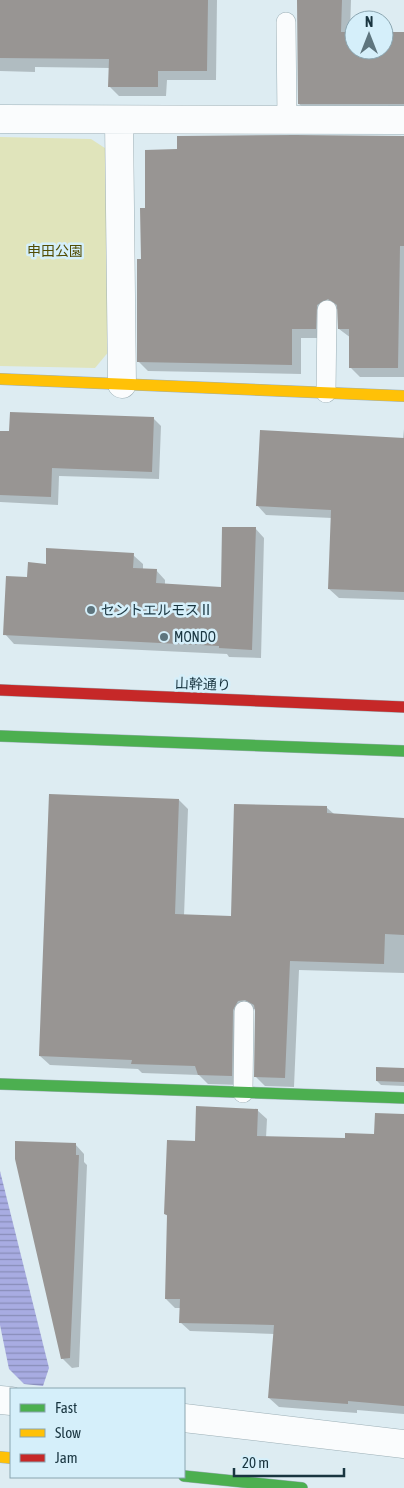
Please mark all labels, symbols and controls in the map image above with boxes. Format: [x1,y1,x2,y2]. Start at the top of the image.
north arrow [344,10,394,60]
text: N [365,14,373,30]
park label: 申田公園 [27,243,83,259]
place label: セントエルモスⅡ [101,602,213,618]
marker: セントエルモスⅡ [85,604,97,616]
place label: MONDO [174,629,216,645]
marker: MONDO [158,631,170,643]
street label: 山幹通り [175,675,231,693]
legend [10,1388,185,1478]
text: Fast [55,1399,77,1416]
text: Slow [55,1424,81,1441]
scale bar [234,1446,344,1478]
text: Jam [55,1449,78,1466]
text: 20 m [242,1454,269,1471]

